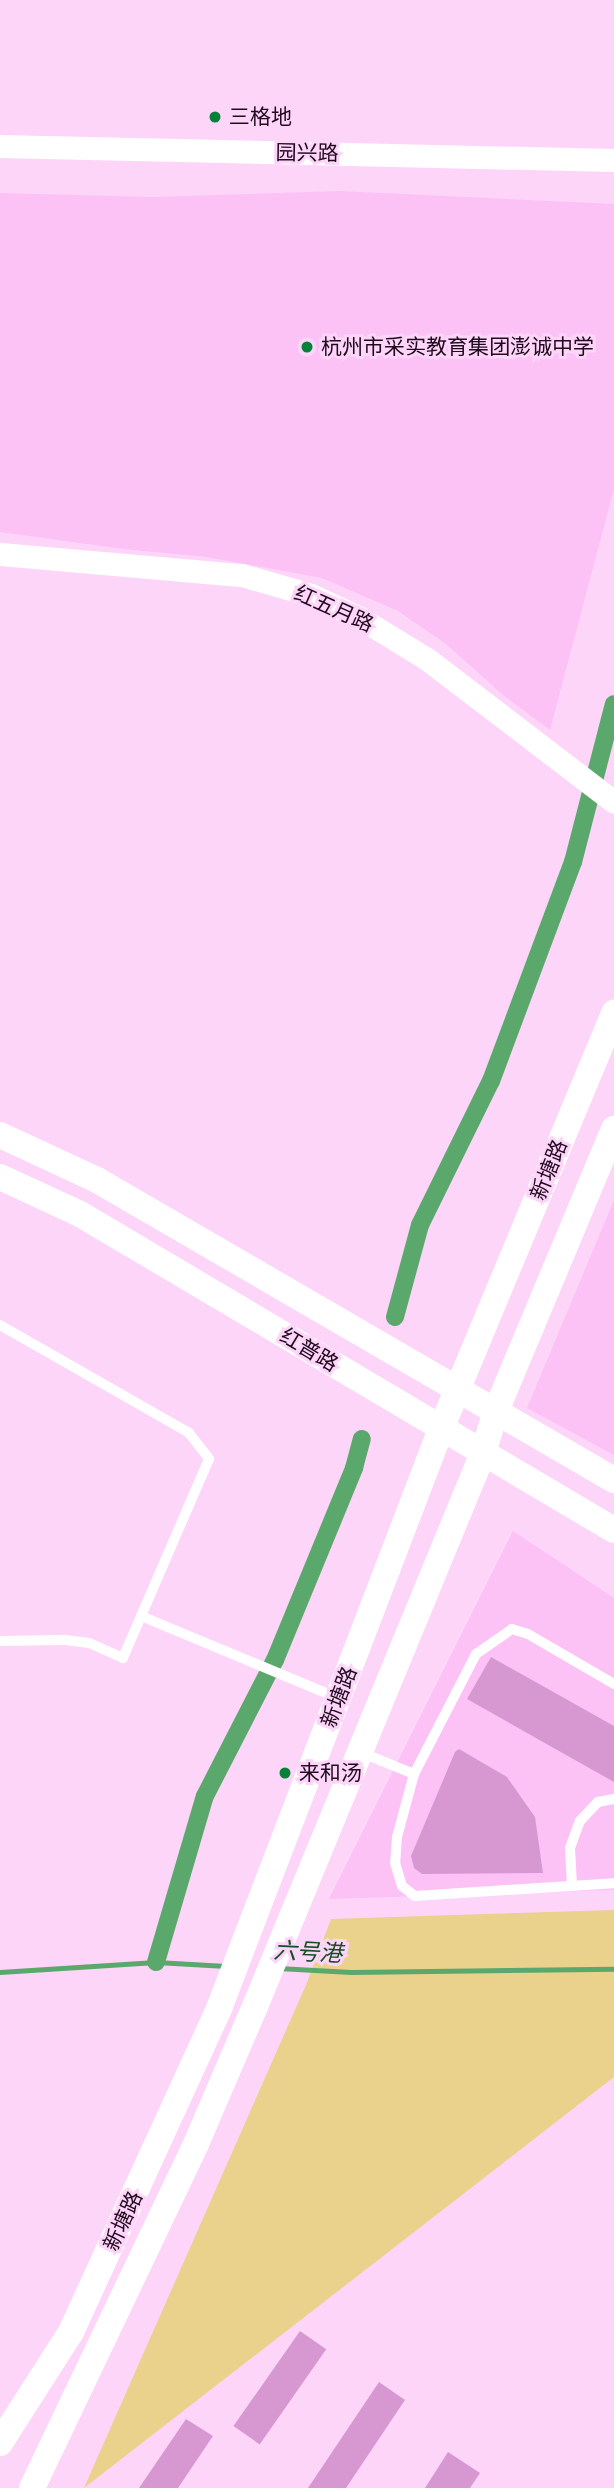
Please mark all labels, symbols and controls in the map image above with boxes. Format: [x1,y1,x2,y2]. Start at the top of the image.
place label: 三格地 [229,104,292,130]
marker: 三格地 [207,109,223,125]
street label: 园兴路 [275,140,339,166]
place label: 杭州市采实教育集团澎诚中学 [321,334,594,360]
marker: 杭州市采实教育集团澎诚中学 [299,339,315,355]
street label: 红五月路 [291,580,377,638]
street label: 新塘路 [526,1136,572,1204]
street label: 红普路 [276,1323,342,1377]
street label: 新塘路 [316,1663,362,1731]
place label: 来和汤 [299,1760,362,1786]
marker: 来和汤 [277,1765,293,1781]
water label: 六号港 [273,1936,343,1968]
street label: 新塘路 [98,2187,148,2255]

